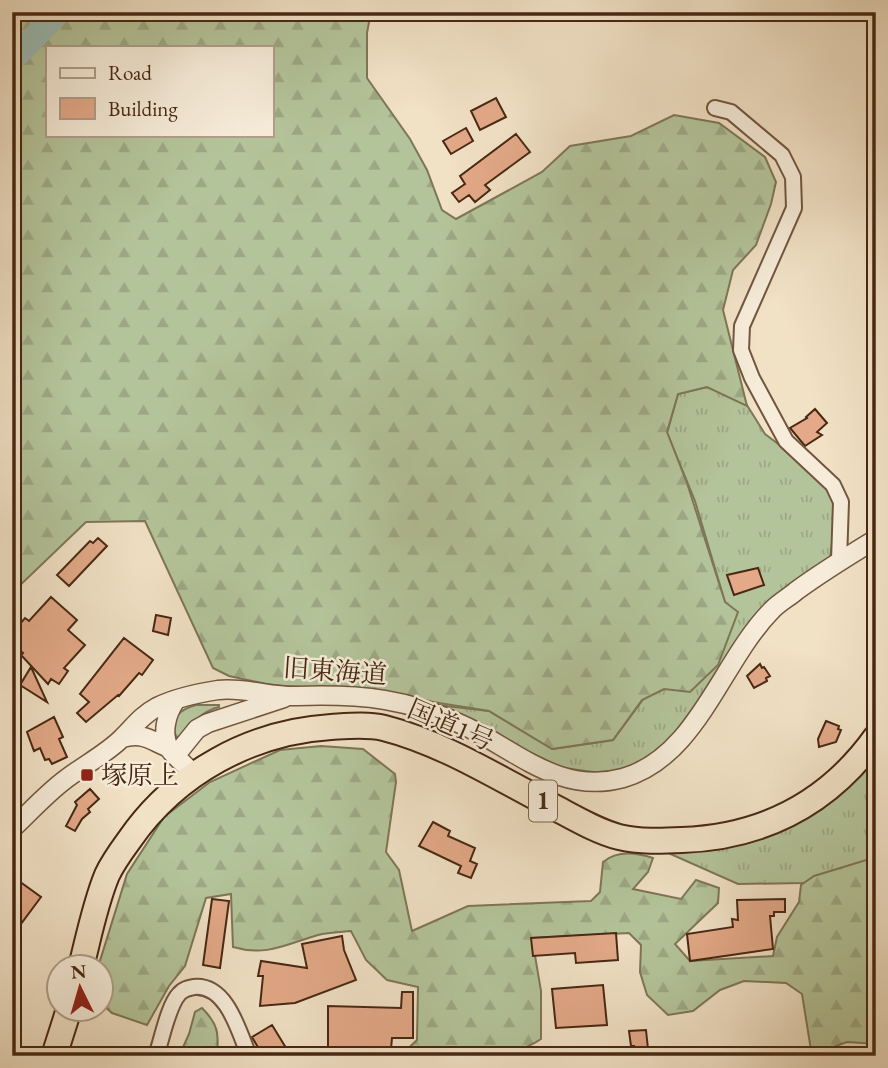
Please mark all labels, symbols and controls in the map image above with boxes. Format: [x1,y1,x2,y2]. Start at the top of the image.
legend [46,46,273,136]
text: Road [108,59,152,86]
text: Building [108,95,178,122]
street label: 旧東海道 [282,650,388,692]
street label: 国道1号 [403,692,499,758]
place label: 塚原上 [101,758,179,792]
marker: 塚原上 [79,767,95,783]
road number: 1 [529,780,557,822]
north arrow [46,953,116,1023]
text: N [70,958,88,985]

